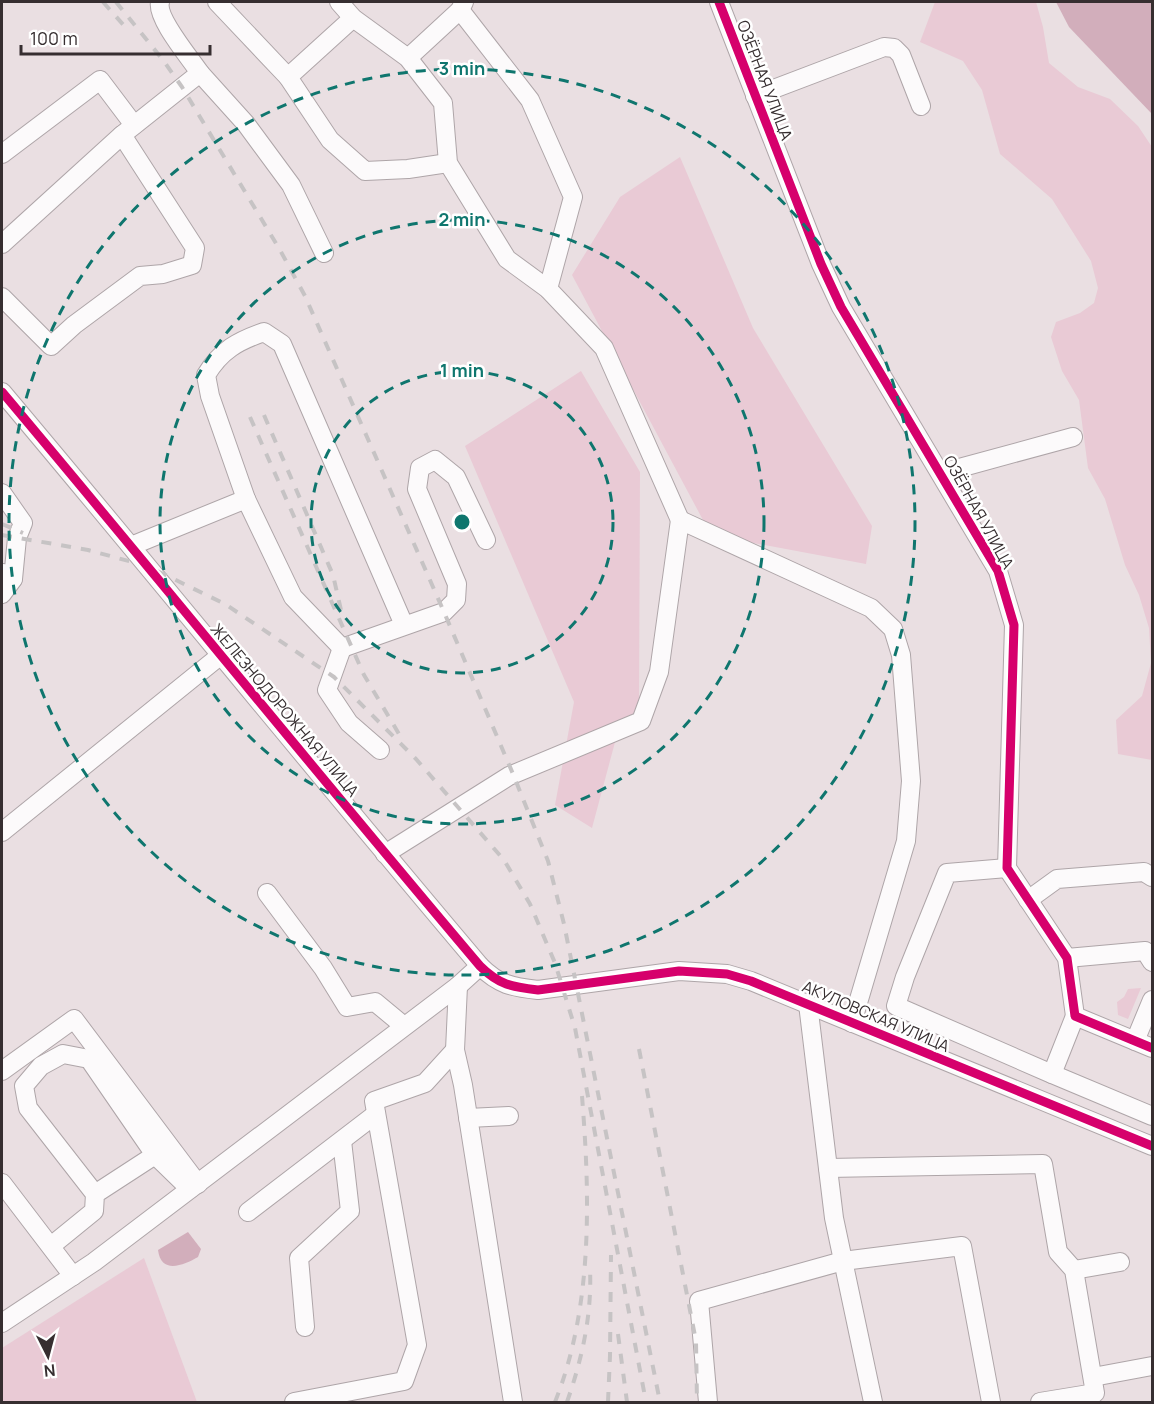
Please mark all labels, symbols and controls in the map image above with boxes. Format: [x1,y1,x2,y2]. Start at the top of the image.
street label: ОЗЁРНАЯ УЛИЦА [732,17,798,143]
scale bar [21,18,210,56]
text: 100 m [30,26,78,50]
text: 3 min [439,56,485,80]
text: 2 min [439,207,485,231]
text: 1 min [440,358,484,382]
street label: ОЗЁРНАЯ УЛИЦА [939,451,1019,573]
centre of rings [452,512,472,532]
street label: ЖЕЛЕЗНОДОРОЖНАЯ УЛИЦА [206,619,364,801]
street label: АКУЛОВСКАЯ УЛИЦА [799,975,953,1057]
north arrow [18,1326,78,1386]
text: N [43,1359,56,1382]

